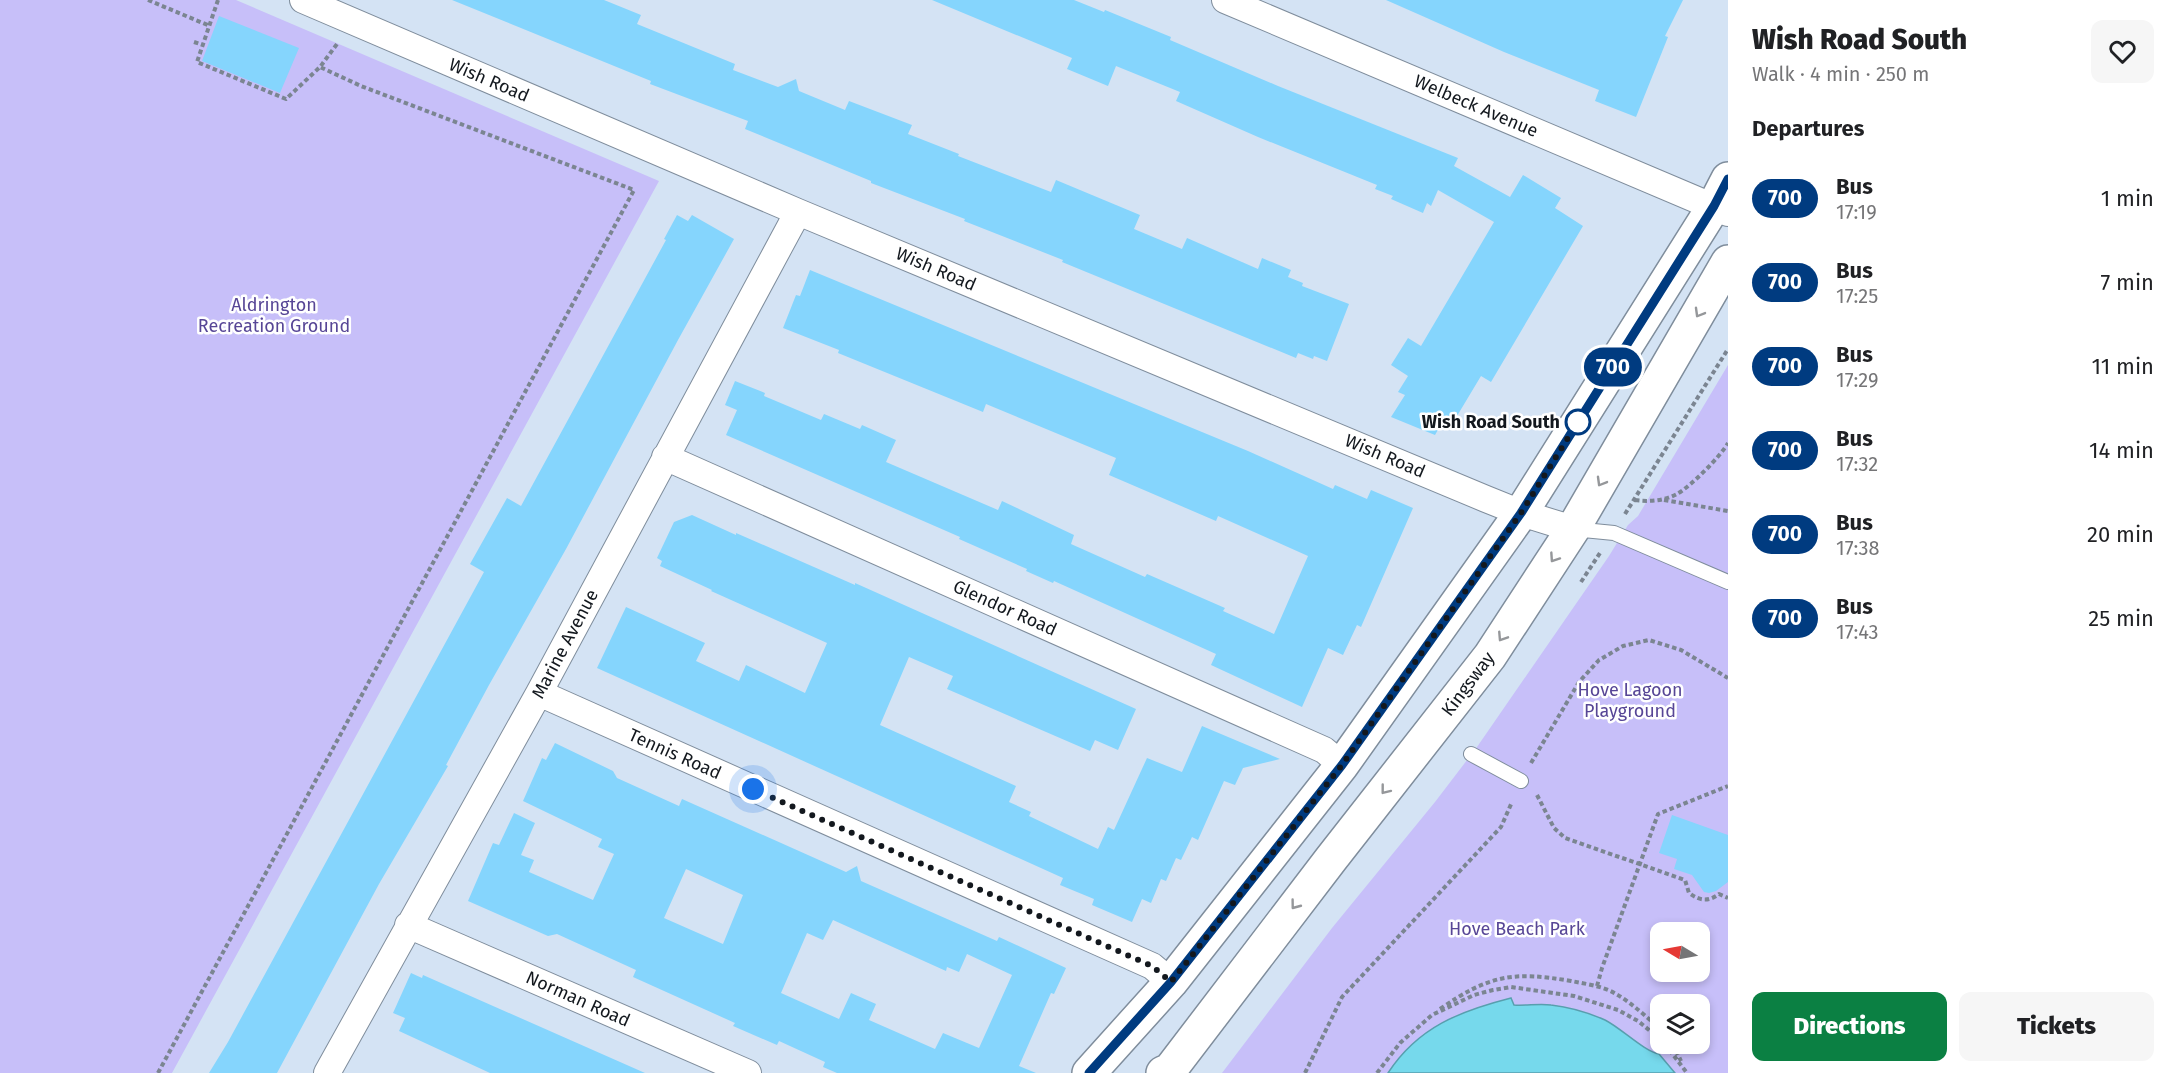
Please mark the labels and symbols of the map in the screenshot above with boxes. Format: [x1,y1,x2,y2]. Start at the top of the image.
street label: Wish Road [445,53,533,107]
street label: Welbeck Avenue [1411,70,1541,142]
street label: Wish Road [892,242,980,296]
park label: Aldrington Recreation Ground [198,294,350,337]
one-way arrow [1694,307,1706,317]
line badge: 700 [1578,348,1648,386]
marker: Wish Road South [1565,409,1591,435]
place label: Wish Road South [1422,411,1560,433]
street label: Wish Road [1341,429,1429,483]
one-way arrow [1596,476,1608,486]
one-way arrow [1549,552,1561,562]
street label: Glendor Road [950,575,1060,641]
street label: Marine Avenue [527,586,603,702]
one-way arrow [1498,630,1509,641]
street label: Kingsway [1437,647,1499,720]
park label: Hove Lagoon Playground [1577,679,1683,722]
street label: Tennis Road [625,724,725,784]
your location [738,774,768,804]
one-way arrow [1381,784,1392,795]
one-way arrow [1292,899,1303,910]
park label: Hove Beach Park [1449,918,1586,940]
north arrow [1650,922,1710,982]
street label: Norman Road [522,966,634,1032]

